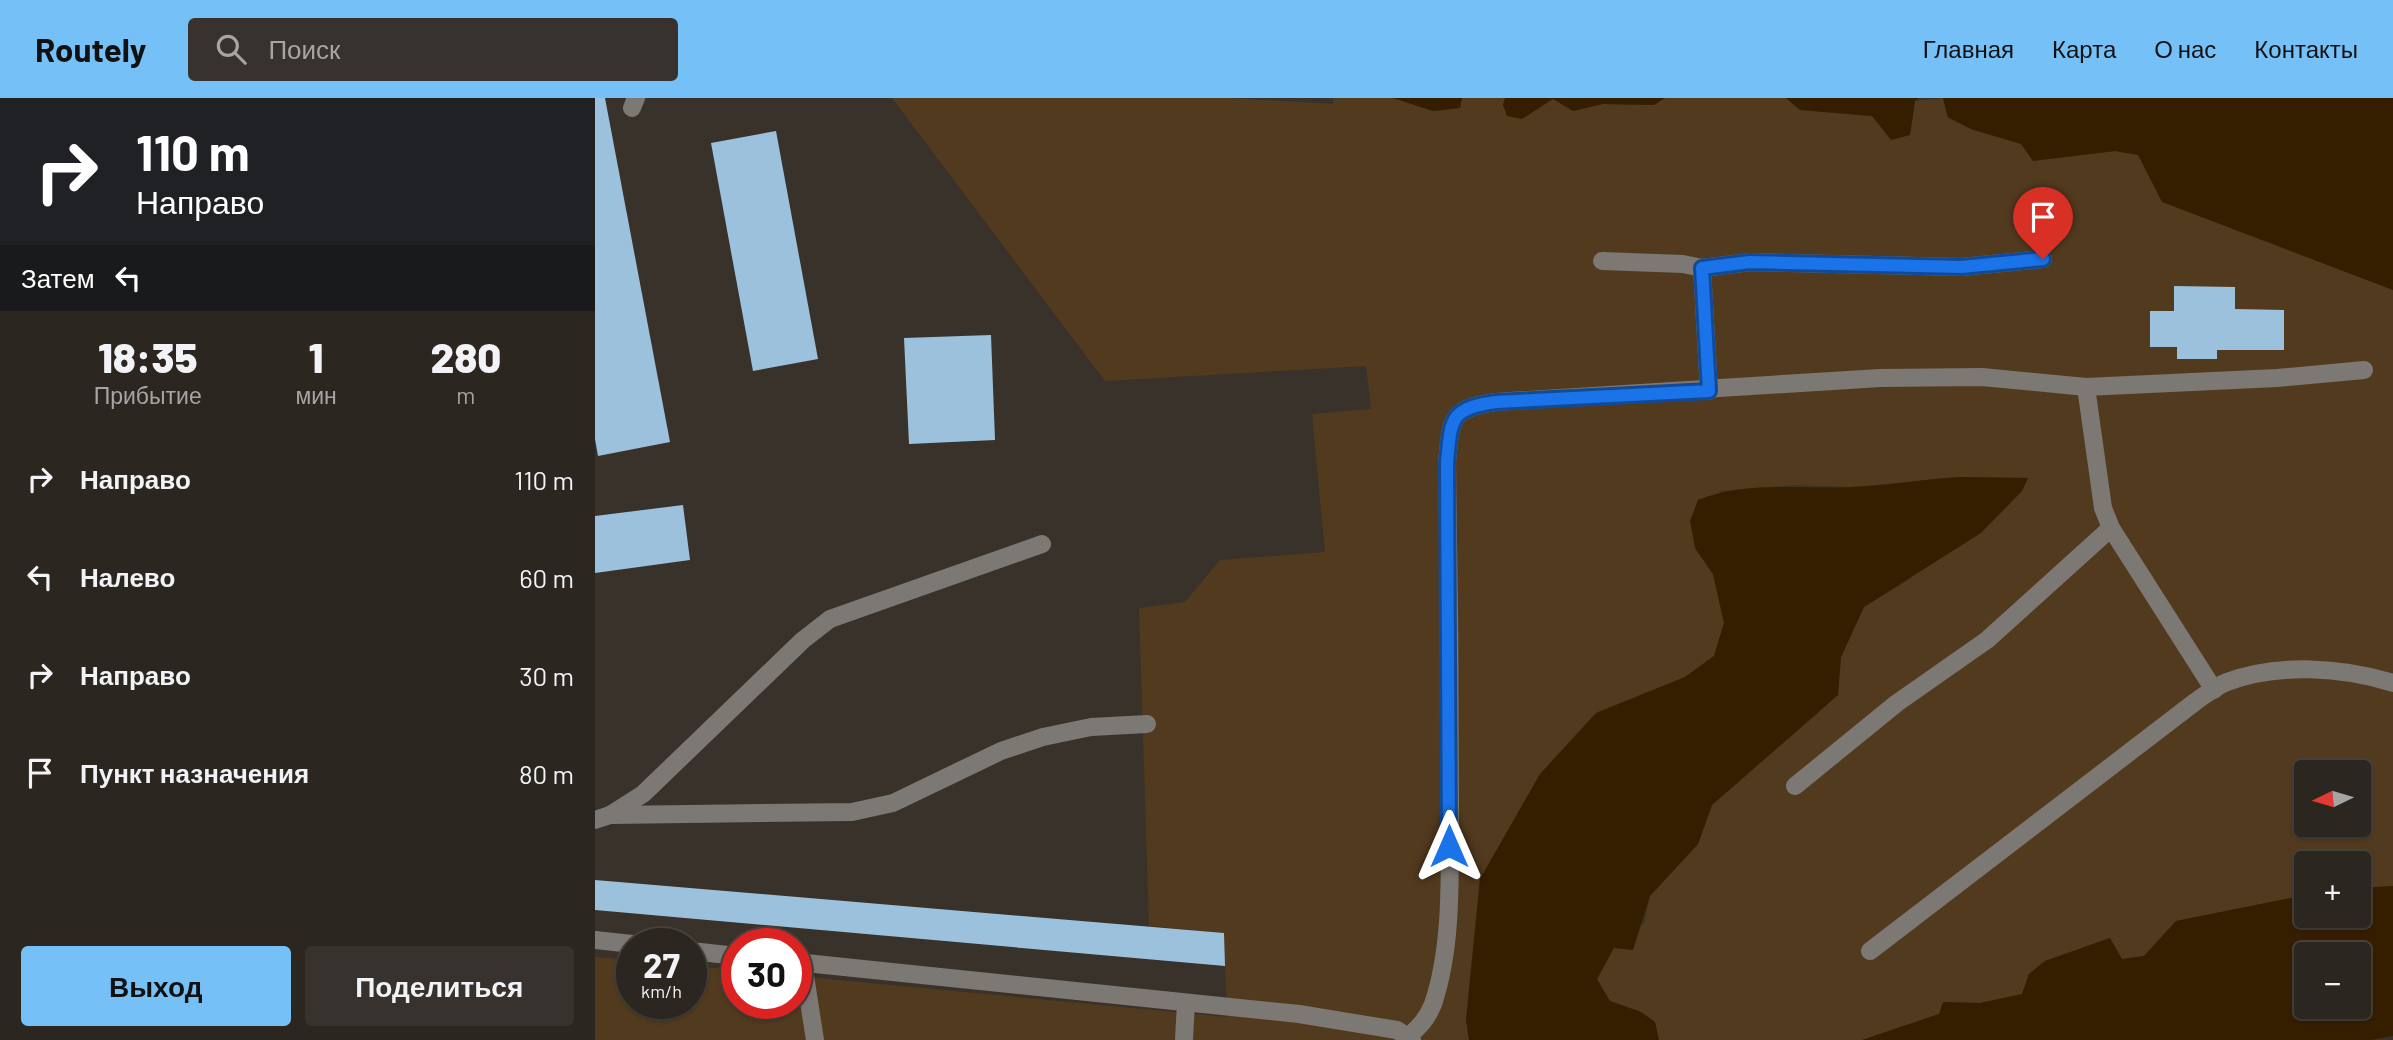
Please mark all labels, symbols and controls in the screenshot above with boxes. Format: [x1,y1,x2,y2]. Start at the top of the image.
search box [188,18,678,81]
text: Routely [35,29,146,69]
icon: search [212,30,250,68]
text: Поиск [268,33,340,64]
text: Главная [1923,34,2014,63]
text: Карта [2052,34,2116,63]
text: О нас [2154,34,2216,63]
text: Контакты [2254,34,2358,63]
text: 110 m [136,122,250,181]
icon: right [21,126,112,217]
text: Направо [136,182,264,220]
pin [2013,187,2073,259]
icon: arrive [2024,198,2062,236]
icon: left [109,259,147,297]
text: Затем [21,262,95,293]
text: 18:35 [98,331,198,381]
text: 1 [309,331,324,381]
text: 280 [430,331,501,381]
text: Прибытие [94,381,202,409]
text: мин [295,381,337,409]
text: m [456,381,475,409]
icon: right [21,460,59,498]
text: Направо [80,463,191,494]
text: 110 m [514,464,574,495]
icon: left [21,558,59,596]
text: Налево [80,561,175,592]
text: 60 m [519,562,574,593]
icon: right [21,656,59,694]
text: Направо [80,659,191,690]
text: 30 m [519,660,574,691]
icon: arrive [21,754,59,792]
text: Пункт назначения [80,757,309,788]
text: 80 m [519,758,574,789]
north arrow [2294,760,2371,836]
map controls [2294,760,2371,1019]
position arrow [1412,809,1486,883]
button: + [2294,851,2371,928]
speed limit sign: 30 [721,928,812,1019]
button: − [2294,942,2371,1019]
text: 27 [643,943,680,985]
button: Выход [21,946,291,1026]
button: Поделиться [305,946,574,1026]
text: km/h [641,980,682,1002]

